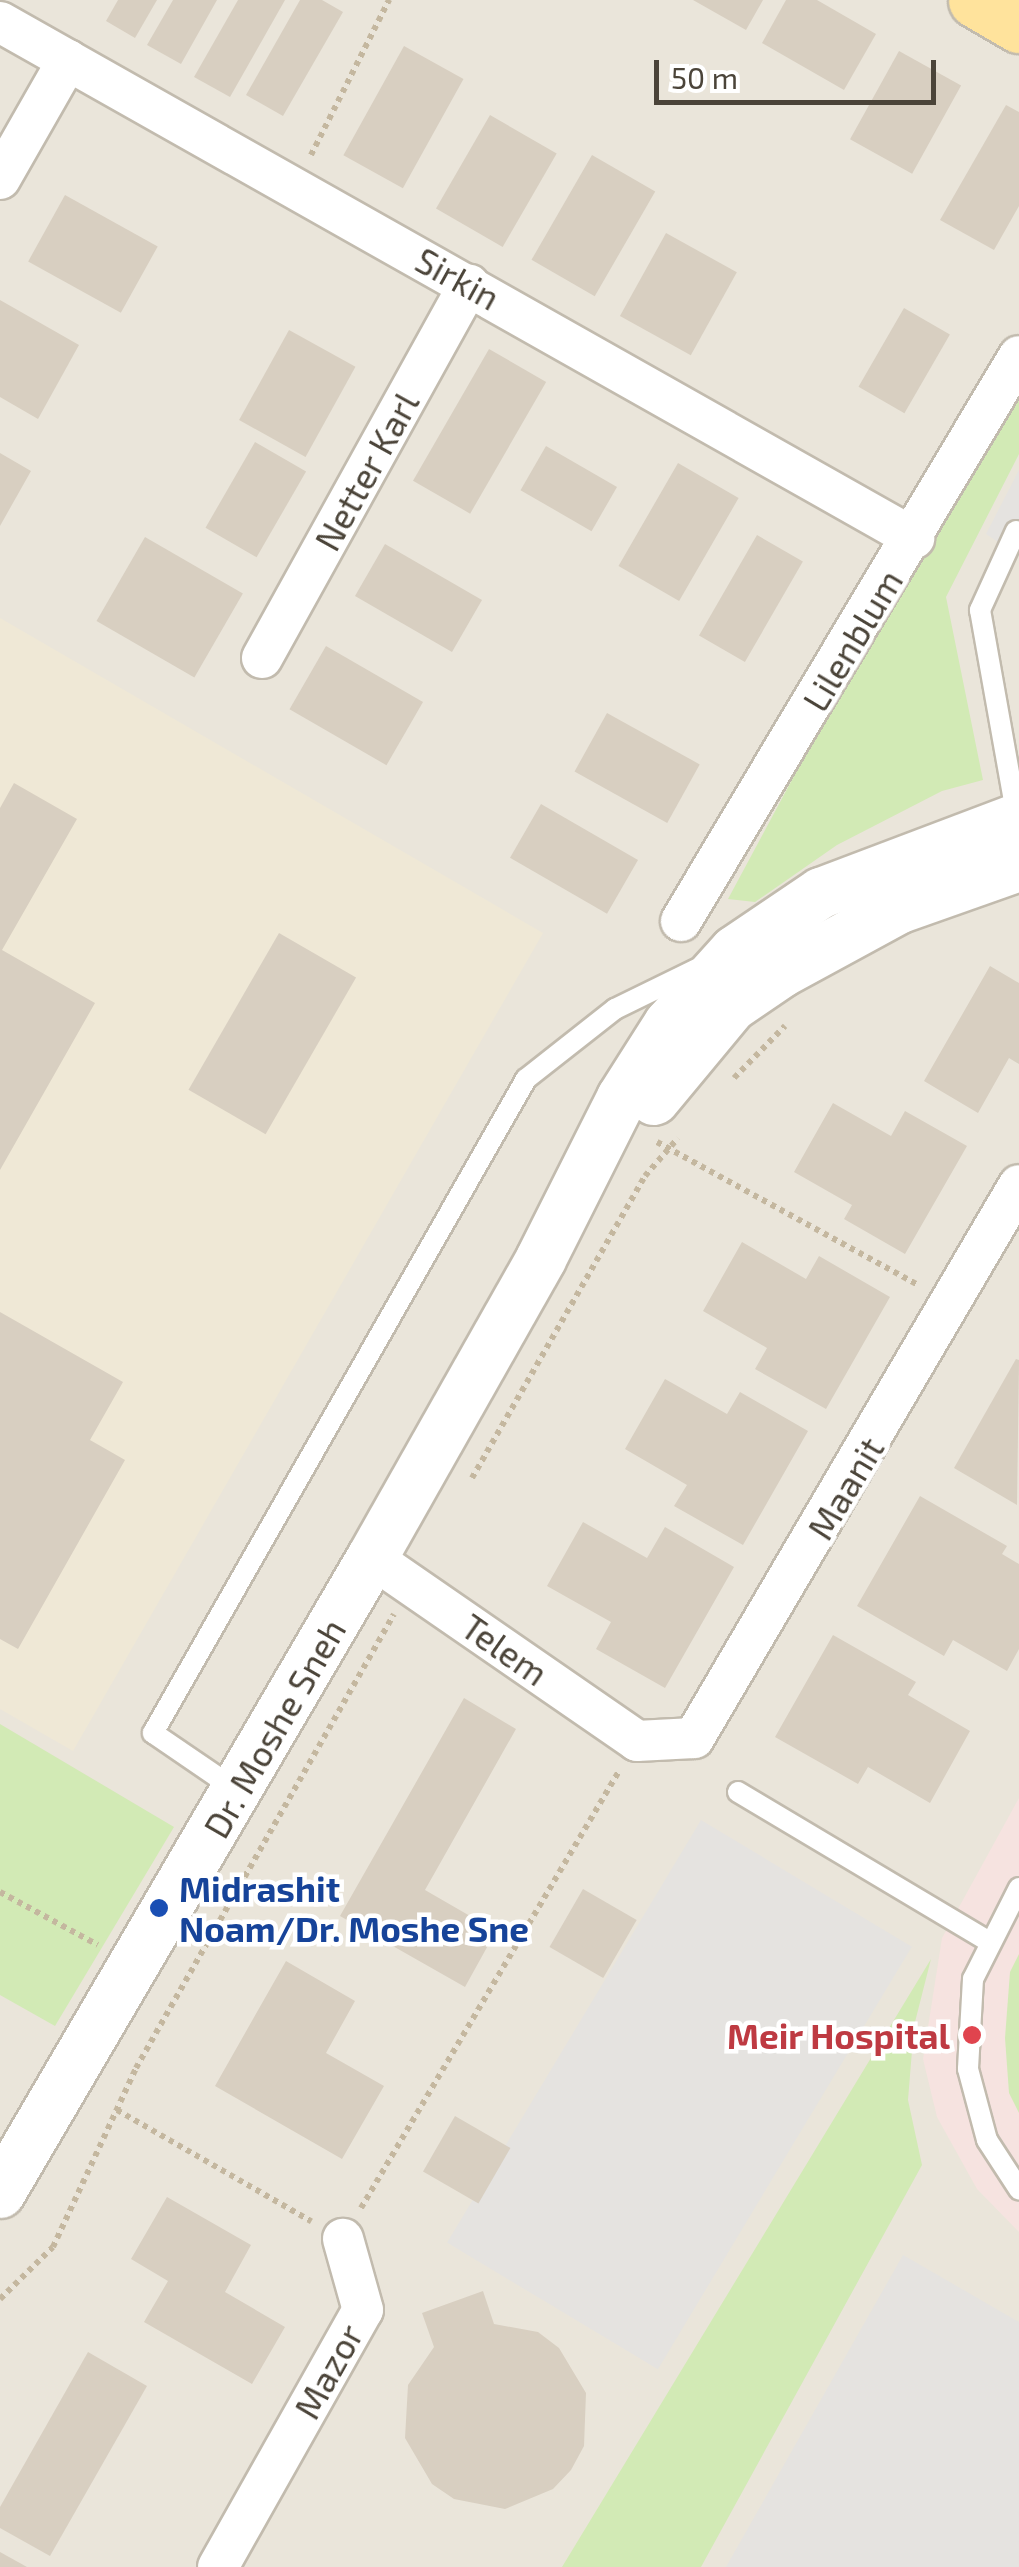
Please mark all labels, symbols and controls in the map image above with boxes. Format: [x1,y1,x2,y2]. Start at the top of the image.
scale bar [659,40,942,102]
text: 50 m [671,59,738,95]
street label: Sirkin [409,238,507,318]
street label: Netter Karl [305,384,427,558]
street label: Lilenblum [794,562,910,718]
street label: Maanit [798,1429,892,1547]
street label: Telem [454,1605,556,1693]
street label: Dr. Moshe Sneh [194,1611,354,1845]
place label: Midrashit Noam/Dr. Moshe Sne [179,1867,529,1949]
marker: Midrashit Noam/Dr. Moshe Sne [148,1897,170,1919]
place label: Meir Hospital [726,2014,950,2056]
marker: Meir Hospital [959,2022,985,2048]
street label: Mazor [285,2316,371,2426]

